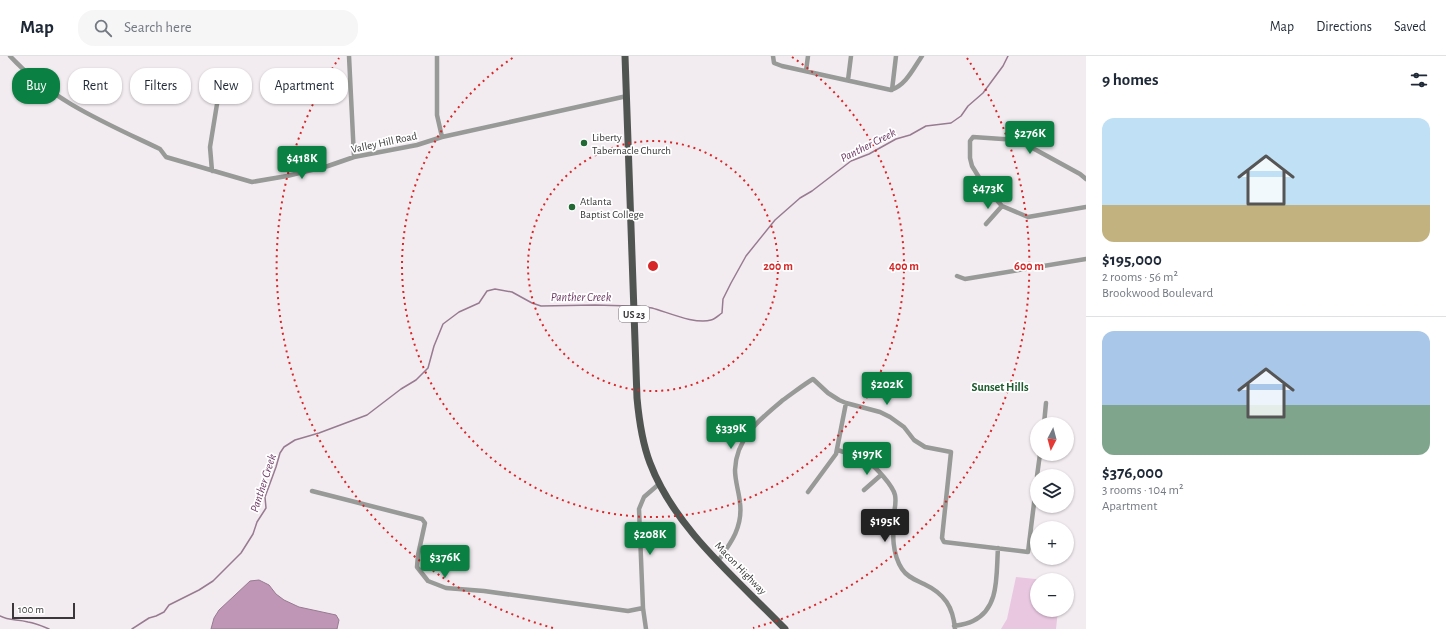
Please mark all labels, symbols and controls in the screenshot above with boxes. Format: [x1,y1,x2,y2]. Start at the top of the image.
search box [78,10,358,46]
icon: search [92,17,114,39]
text: Map [20,18,54,37]
text: Search here [124,20,192,35]
text: Map [1270,20,1294,34]
text: Directions [1316,20,1372,34]
text: Saved [1394,20,1426,34]
chip: Buy [12,68,60,104]
chip: Rent [68,68,122,104]
chip: Filters [130,68,191,104]
chip: New [199,68,252,104]
chip: Apartment [260,68,348,104]
icon: filters [1408,69,1430,91]
text: 9 homes [1102,71,1158,88]
pin: $276K [1002,121,1058,155]
water label: Panther Creek [838,126,898,164]
text: $276K [1014,127,1046,140]
street label: Valley Hill Road [350,130,418,155]
place label: Liberty Tabernacle Church [592,132,671,156]
marker: Liberty Tabernacle Church [579,138,589,148]
icon: home [1230,144,1302,216]
pin: $418K [274,146,330,180]
text: $418K [286,152,318,165]
pin: $473K [960,176,1016,210]
text: $473K [972,182,1004,195]
place label: Atlanta Baptist College [580,196,644,220]
marker: Atlanta Baptist College [567,202,577,212]
text: $195,000 [1102,251,1162,268]
centre of rings [646,259,660,273]
text: 200 m [763,260,793,272]
text: 400 m [889,260,919,272]
text: 600 m [1014,260,1044,272]
text: 2 rooms · 56 m² [1102,271,1178,284]
text: Brookwood Boulevard [1102,287,1213,300]
water label: Panther Creek [551,291,612,303]
road number: US 23 [619,306,649,322]
icon: home [1230,357,1302,429]
pin: $202K [859,372,915,406]
text: $202K [871,378,903,391]
district label: Sunset Hills [971,381,1029,393]
pin: $339K [703,416,759,450]
north arrow [1030,417,1074,461]
map controls [1030,417,1074,617]
text: $339K [716,422,746,435]
pin: $197K [839,442,895,476]
text: $197K [852,448,882,461]
water label: Panther Creek [248,452,278,514]
text: $376,000 [1102,464,1163,481]
button: layers [1030,469,1074,513]
text: 3 rooms · 104 m² [1102,484,1183,497]
text: Apartment [1102,500,1157,513]
pin: $195K [857,509,913,543]
text: $195K [870,515,900,528]
button: + [1030,521,1074,565]
pin: $208K [622,522,678,556]
text: $208K [634,528,666,541]
street label: Macon Highway [713,540,769,597]
pin: $376K [417,545,473,579]
text: $376K [430,551,460,564]
button: − [1030,573,1074,617]
scale bar [12,601,75,620]
text: 100 m [18,604,44,615]

